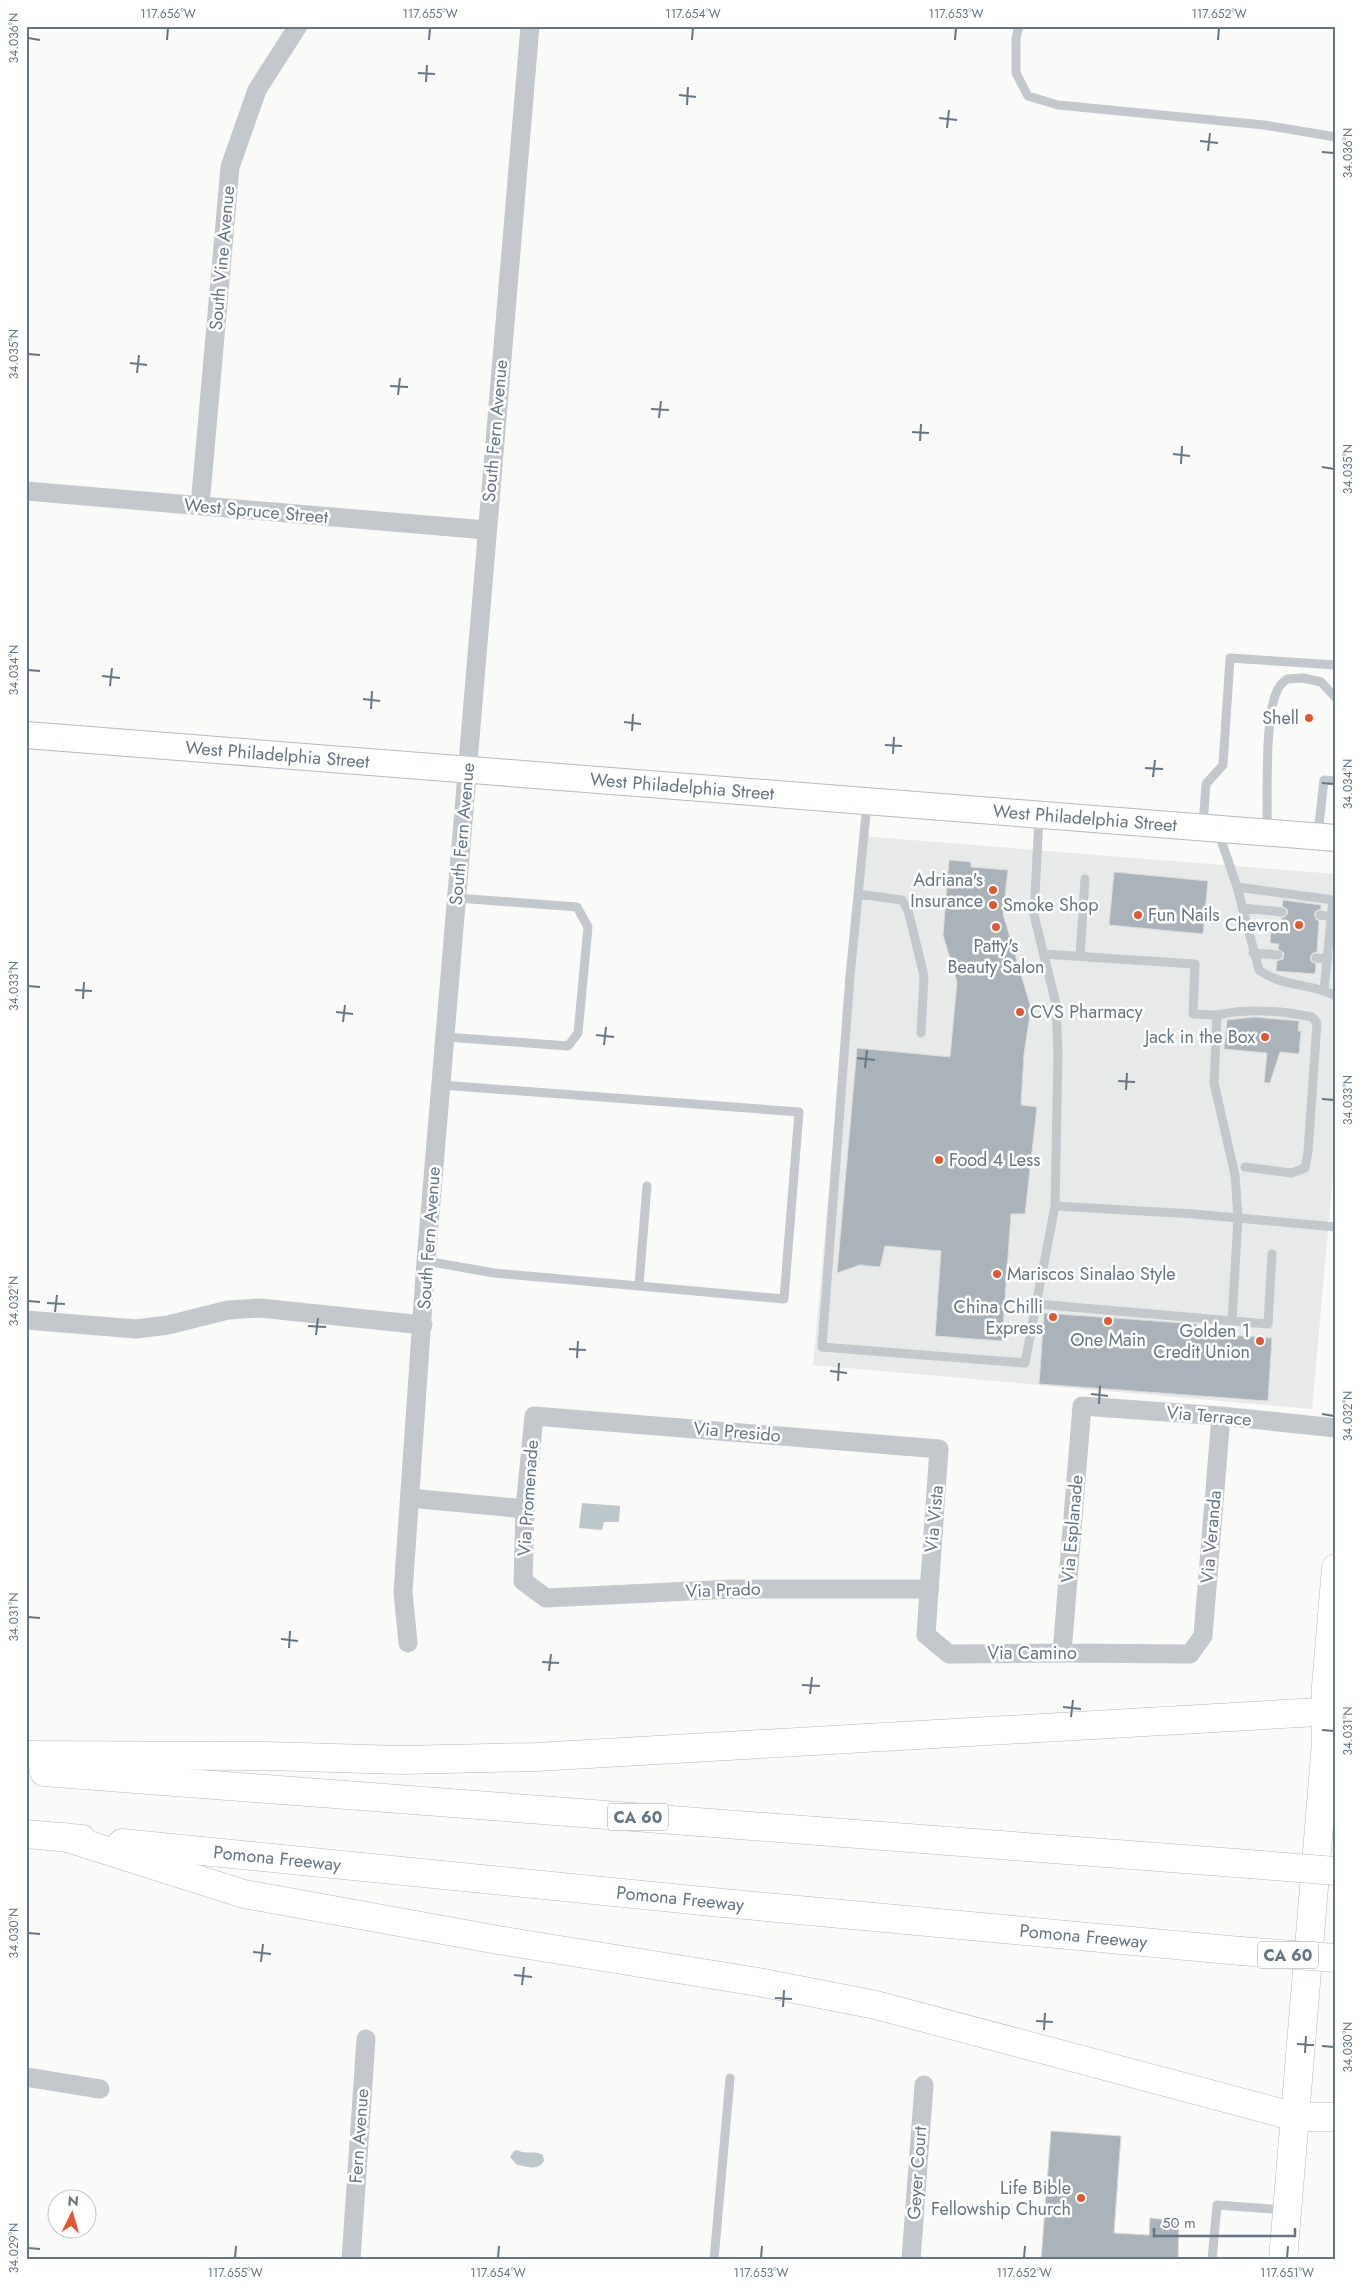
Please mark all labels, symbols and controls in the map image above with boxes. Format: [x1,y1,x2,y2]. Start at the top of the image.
text: 117.656°W [140,5,196,23]
text: 117.655°W [402,5,458,23]
text: 117.654°W [665,5,721,23]
text: 117.653°W [929,5,984,23]
text: 117.652°W [1191,5,1247,23]
text: 34.036°N [5,13,23,63]
text: 34.036°N [1339,128,1357,178]
street label: South Vine Avenue [203,185,241,331]
text: 34.035°N [5,329,23,379]
street label: South Fern Avenue [476,359,514,503]
text: 34.035°N [1339,444,1357,494]
street label: West Spruce Street [183,492,330,530]
text: 34.034°N [5,645,23,695]
place label: Shell [1262,705,1299,731]
marker: Shell [1303,712,1315,724]
street label: West Philadelphia Street [184,735,371,775]
text: 34.034°N [1339,759,1357,809]
street label: South Fern Avenue [443,762,481,906]
street label: West Philadelphia Street [589,766,776,807]
street label: West Philadelphia Street [992,798,1178,838]
place label: Adriana's Insurance [910,867,983,914]
marker: Adriana's Insurance [987,884,999,896]
place label: Smoke Shop [1003,892,1098,918]
marker: Smoke Shop [987,899,999,911]
place label: Fun Nails [1148,902,1220,928]
marker: Fun Nails [1132,909,1144,921]
place label: Chevron [1225,912,1289,938]
marker: Chevron [1293,919,1305,931]
marker: Patty's Beauty Salon [990,921,1002,933]
place label: Patty's Beauty Salon [947,933,1045,980]
text: 34.033°N [5,961,23,1011]
place label: CVS Pharmacy [1030,999,1143,1025]
marker: CVS Pharmacy [1014,1006,1026,1018]
place label: Jack in the Box [1143,1024,1255,1050]
marker: Jack in the Box [1259,1031,1271,1043]
text: 34.033°N [1339,1075,1357,1125]
place label: Food 4 Less [949,1147,1041,1173]
marker: Food 4 Less [933,1154,945,1166]
street label: South Fern Avenue [411,1166,447,1310]
place label: Mariscos Sinalao Style [1007,1261,1176,1287]
marker: Mariscos Sinalao Style [991,1268,1003,1280]
text: 34.032°N [5,1276,23,1326]
place label: China Chilli Express [954,1294,1043,1341]
marker: China Chilli Express [1047,1311,1059,1323]
marker: One Main [1102,1315,1114,1327]
place label: Golden 1 Credit Union [1153,1318,1250,1365]
place label: One Main [1070,1327,1146,1353]
marker: Golden 1 Credit Union [1254,1335,1266,1347]
text: 34.032°N [1339,1391,1357,1441]
street label: Via Terrace [1165,1399,1253,1433]
street label: Via Presido [692,1415,782,1449]
street label: Via Promenade [511,1439,545,1557]
street label: Via Esplanade [1054,1474,1090,1584]
street label: Via Vista [918,1484,950,1554]
street label: Via Veranda [1194,1489,1228,1585]
street label: Via Prado [685,1576,761,1604]
text: 34.031°N [5,1593,23,1641]
street label: Via Camino [987,1640,1077,1666]
text: 34.031°N [1339,1707,1357,1755]
road number: CA 60 [608,1804,668,1830]
street label: Pomona Freeway [212,1839,342,1878]
street label: Pomona Freeway [615,1879,745,1918]
text: 34.030°N [5,1908,23,1958]
street label: Pomona Freeway [1018,1918,1149,1955]
road number: CA 60 [1258,1942,1318,1968]
text: 34.030°N [1339,2022,1357,2072]
street label: Fern Avenue [343,2088,375,2184]
street label: Geyer Court [901,2125,933,2221]
place label: Life Bible Fellowship Church [931,2175,1071,2222]
north arrow [48,2188,98,2238]
text: N [67,2191,80,2211]
marker: Life Bible Fellowship Church [1075,2192,1087,2204]
scale bar [1154,2206,1296,2238]
text: 50 m [1162,2212,1196,2234]
text: 34.029°N [5,2223,23,2273]
text: 117.655°W [207,2264,263,2282]
text: 117.654°W [470,2264,526,2282]
text: 117.653°W [734,2264,789,2282]
text: 117.652°W [996,2264,1052,2282]
text: 117.651°W [1260,2264,1314,2282]

